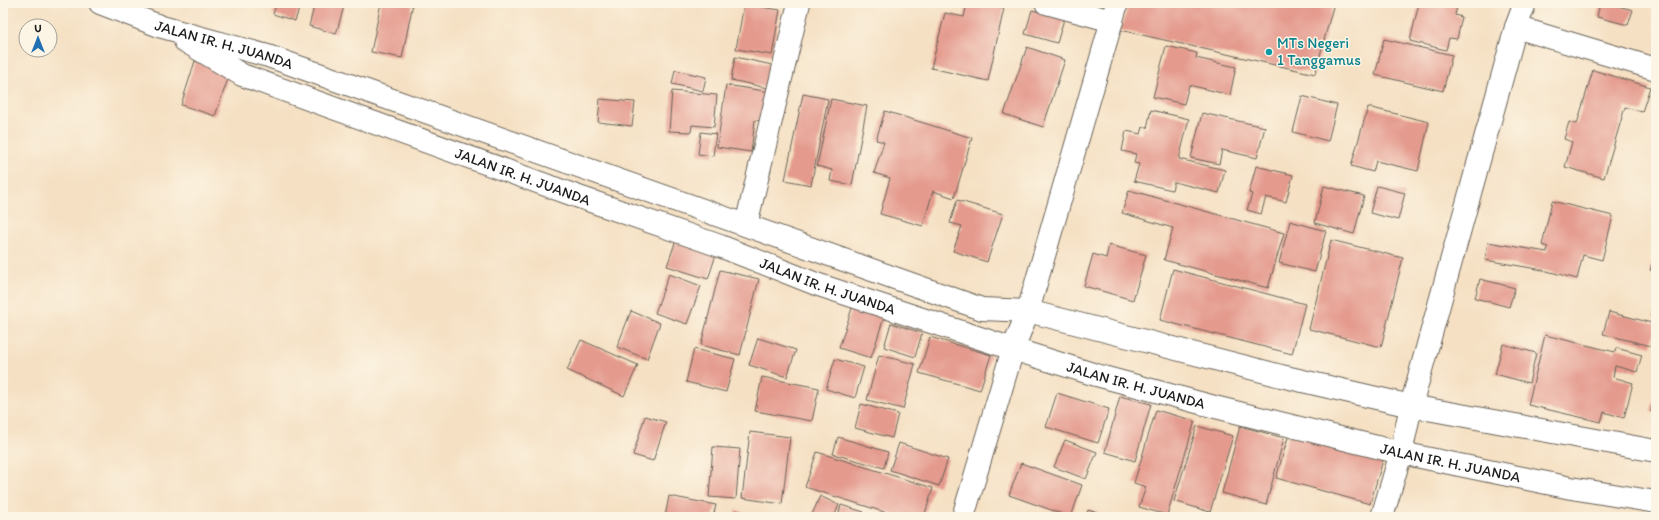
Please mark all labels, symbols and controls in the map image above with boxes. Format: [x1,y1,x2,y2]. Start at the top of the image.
street label: JALAN IR. H. JUANDA [152,16,296,73]
north arrow [18,18,58,58]
text: U [34,22,42,35]
place label: MTs Negeri 1 Tanggamus [1277,34,1361,69]
marker: MTs Negeri 1 Tanggamus [1264,47,1274,57]
street label: JALAN IR. H. JUANDA [453,144,593,209]
street label: JALAN IR. H. JUANDA [757,254,898,319]
street label: JALAN IR. H. JUANDA [1065,357,1208,413]
street label: JALAN IR. H. JUANDA [1378,439,1523,486]

